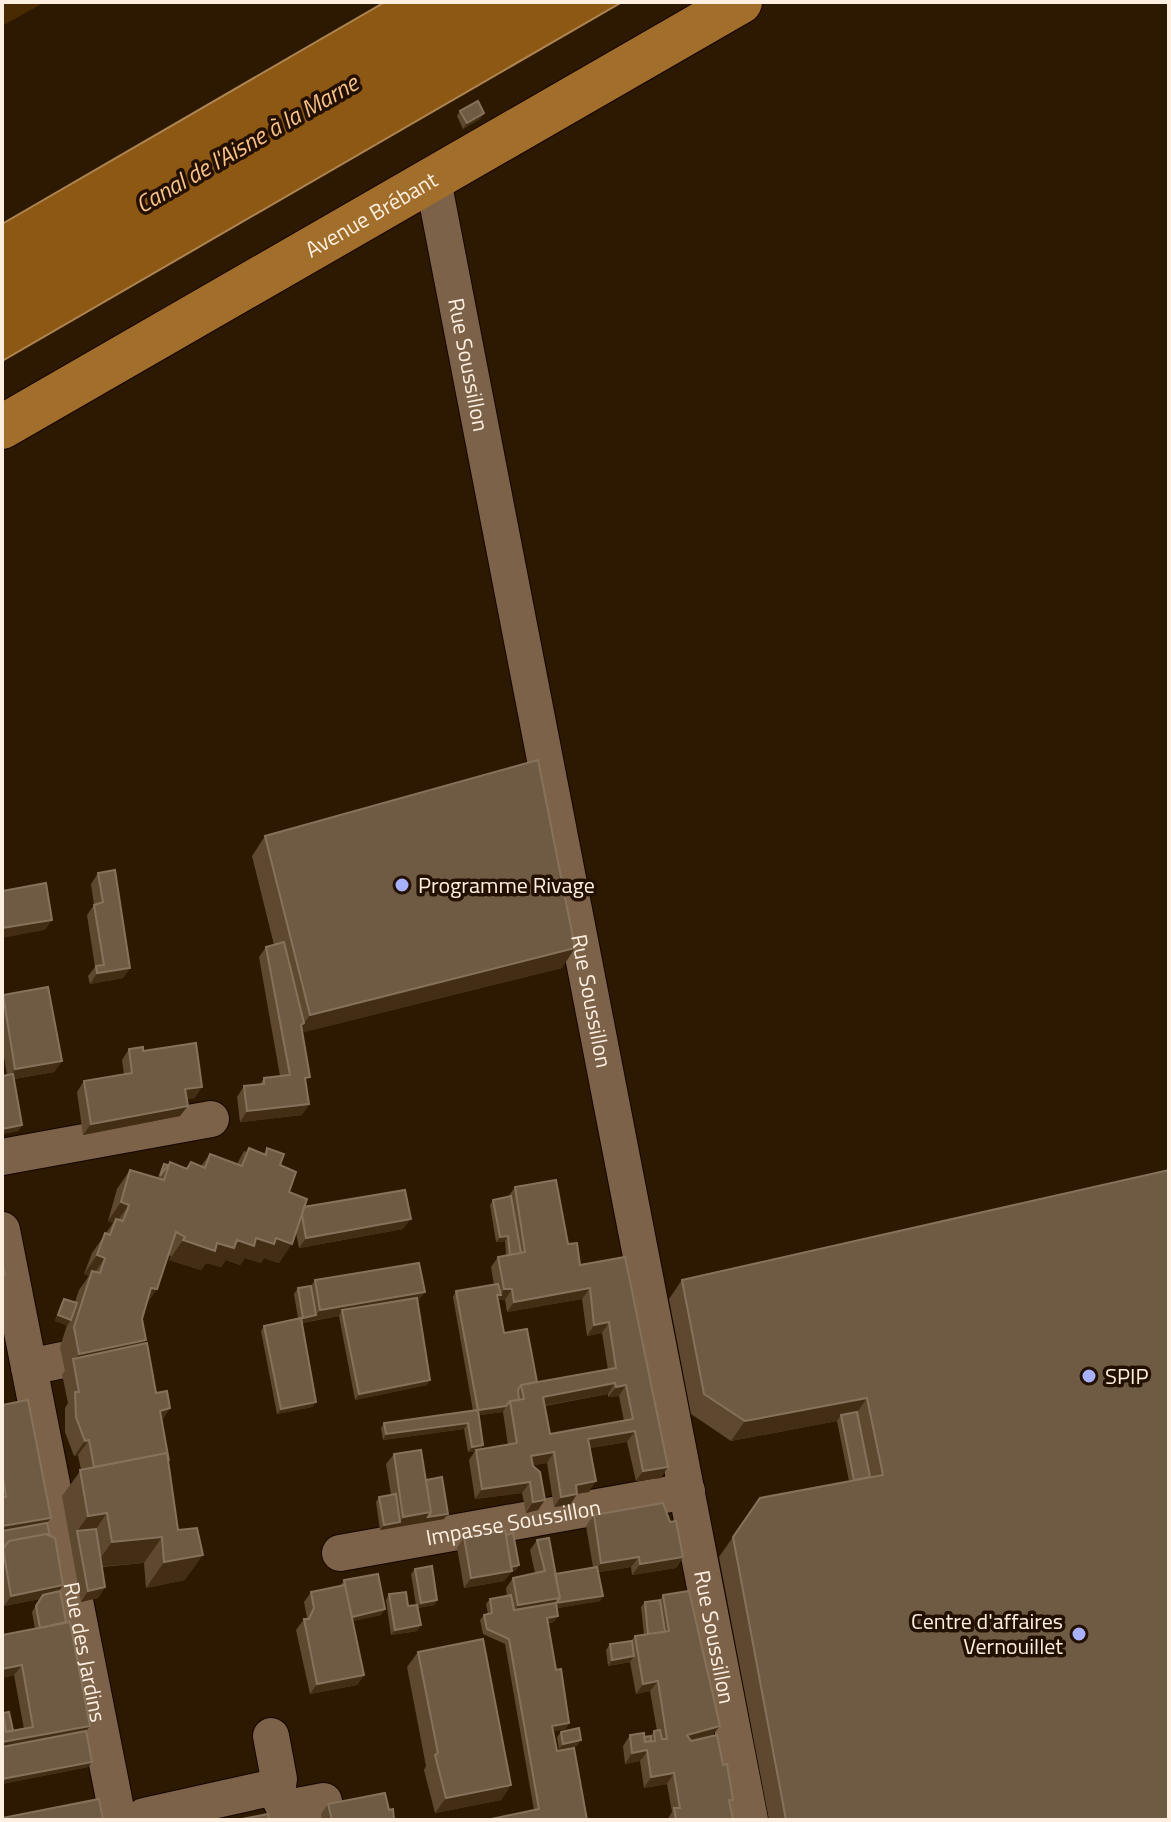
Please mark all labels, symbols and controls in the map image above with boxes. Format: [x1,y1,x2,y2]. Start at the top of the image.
water label: Canal de l'Aisne à la Marne [128,64,366,222]
street label: Avenue Brébant [299,163,444,266]
street label: Rue Soussillon [439,295,498,434]
place label: Programme Rivage [418,868,595,902]
marker: Programme Rivage [393,876,411,894]
street label: Rue Soussillon [562,931,621,1070]
place label: SPIP [1105,1359,1148,1393]
marker: SPIP [1080,1367,1098,1385]
street label: Impasse Soussillon [423,1490,603,1554]
street label: Rue Soussillon [685,1567,744,1707]
street label: Rue des Jardins [55,1579,115,1725]
place label: Centre d'affaires Vernouillet [911,1604,1063,1663]
marker: Centre d'affaires Vernouillet [1070,1625,1088,1643]

